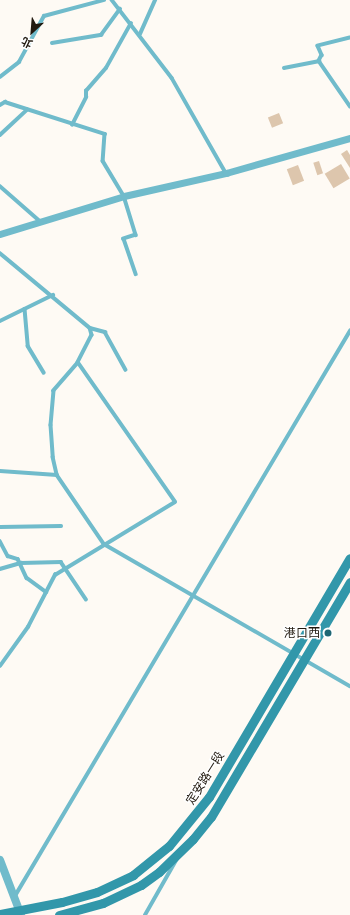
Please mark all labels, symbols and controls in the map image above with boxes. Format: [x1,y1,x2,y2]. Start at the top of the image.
north arrow [12,12,52,52]
text: 北 [18,34,35,52]
place label: 港口西 [284,626,320,640]
marker: 港口西 [323,628,333,638]
street label: 定安路一段 [183,749,227,807]

